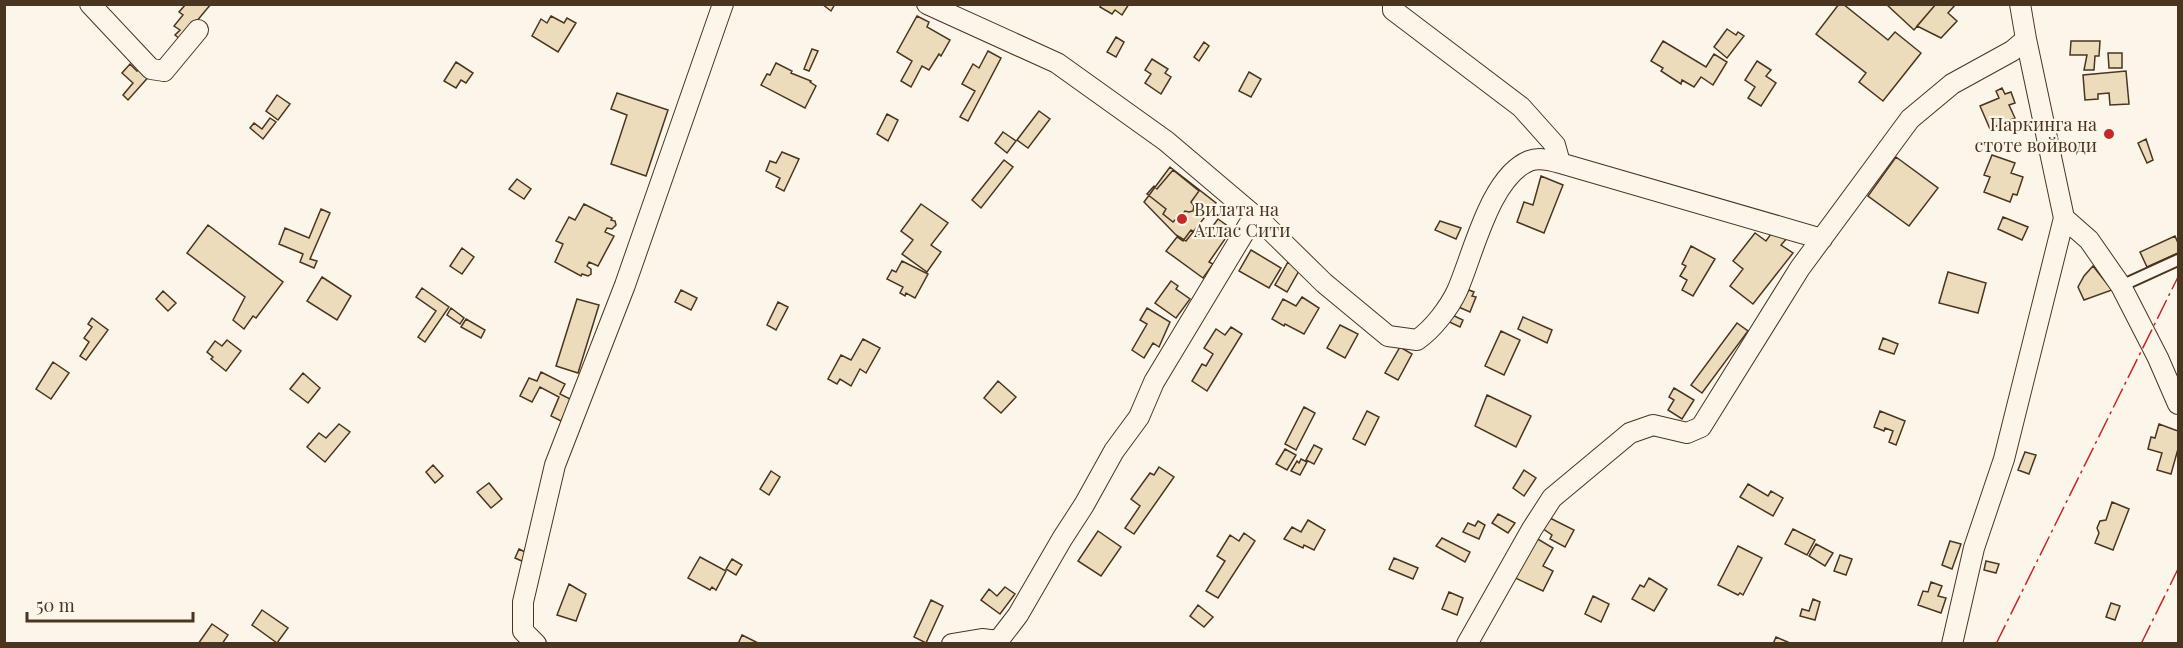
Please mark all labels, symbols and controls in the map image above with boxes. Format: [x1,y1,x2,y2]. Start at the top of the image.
place label: Паркинга на стоте войводи [1975,112,2097,157]
marker: Паркинга на стоте войводи [2102,127,2116,141]
place label: Вилата на Атлас Сити [1193,197,1291,242]
marker: Вилата на Атлас Сити [1175,212,1189,226]
scale bar [27,585,194,623]
text: 50 m [36,593,75,617]

